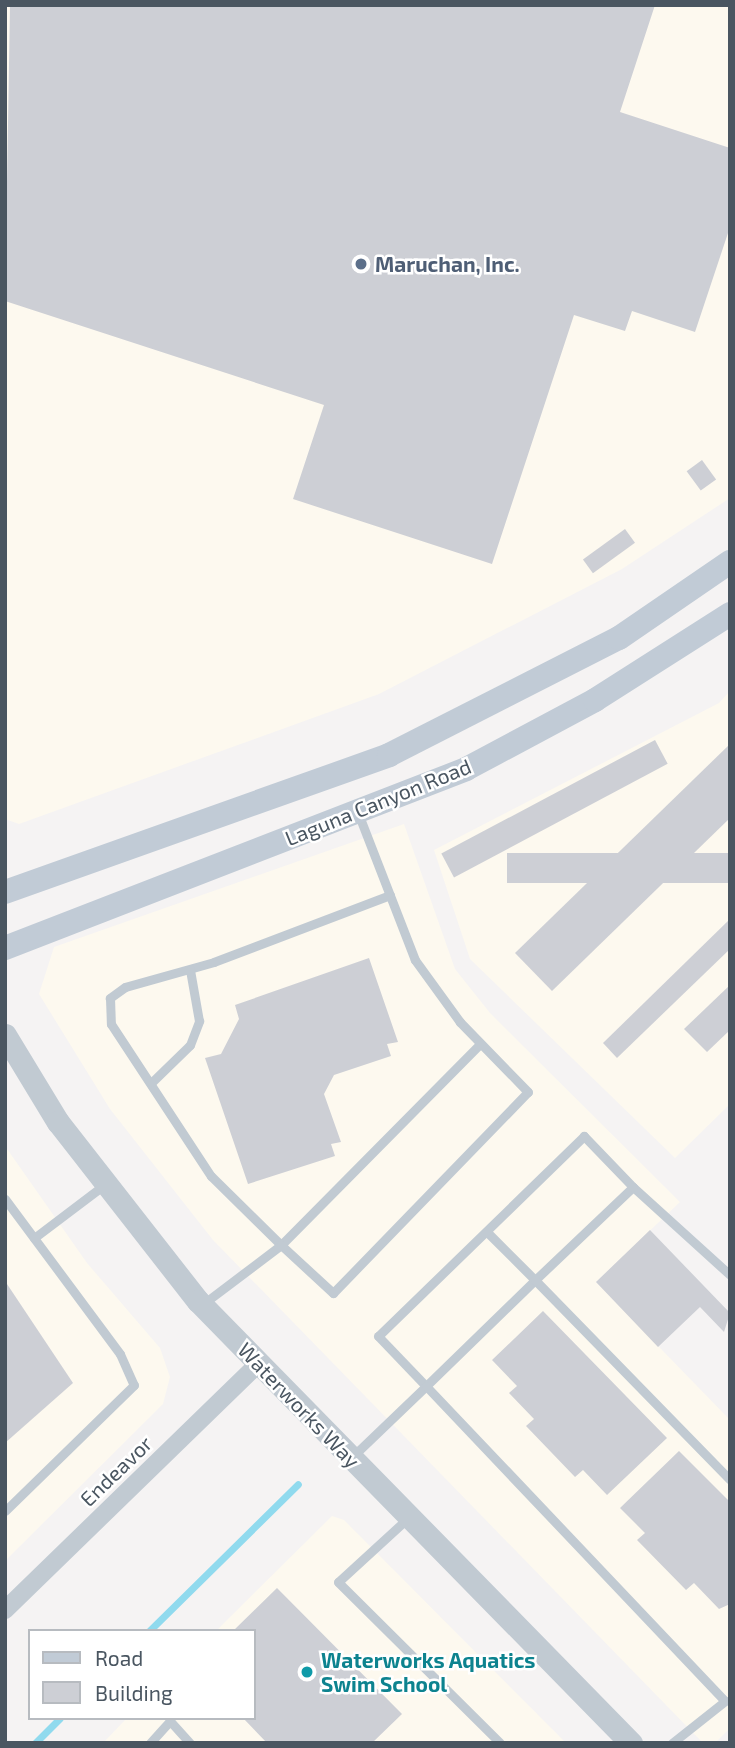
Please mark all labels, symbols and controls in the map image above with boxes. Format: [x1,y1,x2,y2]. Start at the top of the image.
place label: Maruchan, Inc. [375,251,520,277]
marker: Maruchan, Inc. [353,256,369,272]
street label: Laguna Canyon Road [281,753,475,851]
street label: Waterworks Way [233,1337,365,1473]
street label: Endeavor [75,1431,157,1511]
legend [28,1629,256,1720]
text: Road [95,1645,143,1670]
place label: Waterworks Aquatics Swim School [321,1647,536,1697]
marker: Waterworks Aquatics Swim School [299,1664,315,1680]
text: Building [95,1680,173,1705]

